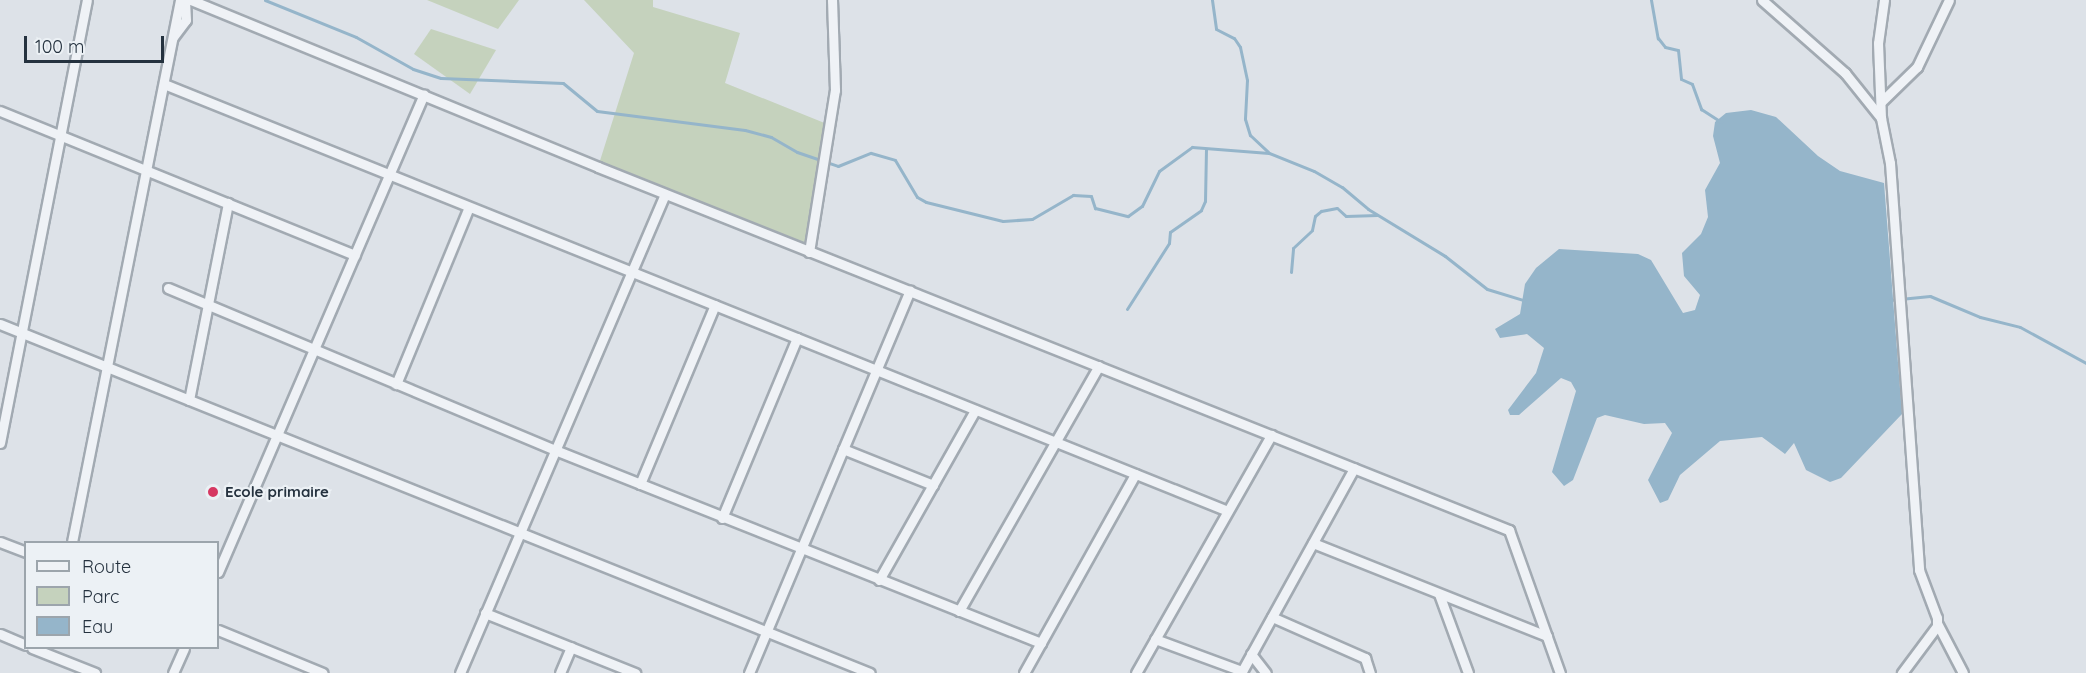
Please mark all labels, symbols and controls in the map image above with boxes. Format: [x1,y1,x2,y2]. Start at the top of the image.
scale bar [27,24,166,62]
text: 100 m [35,35,84,58]
place label: Ecole primaire [225,483,329,501]
marker: Ecole primaire [206,485,220,499]
legend [24,541,219,649]
text: Route [82,555,131,578]
text: Parc [82,585,119,608]
text: Eau [82,615,113,638]

